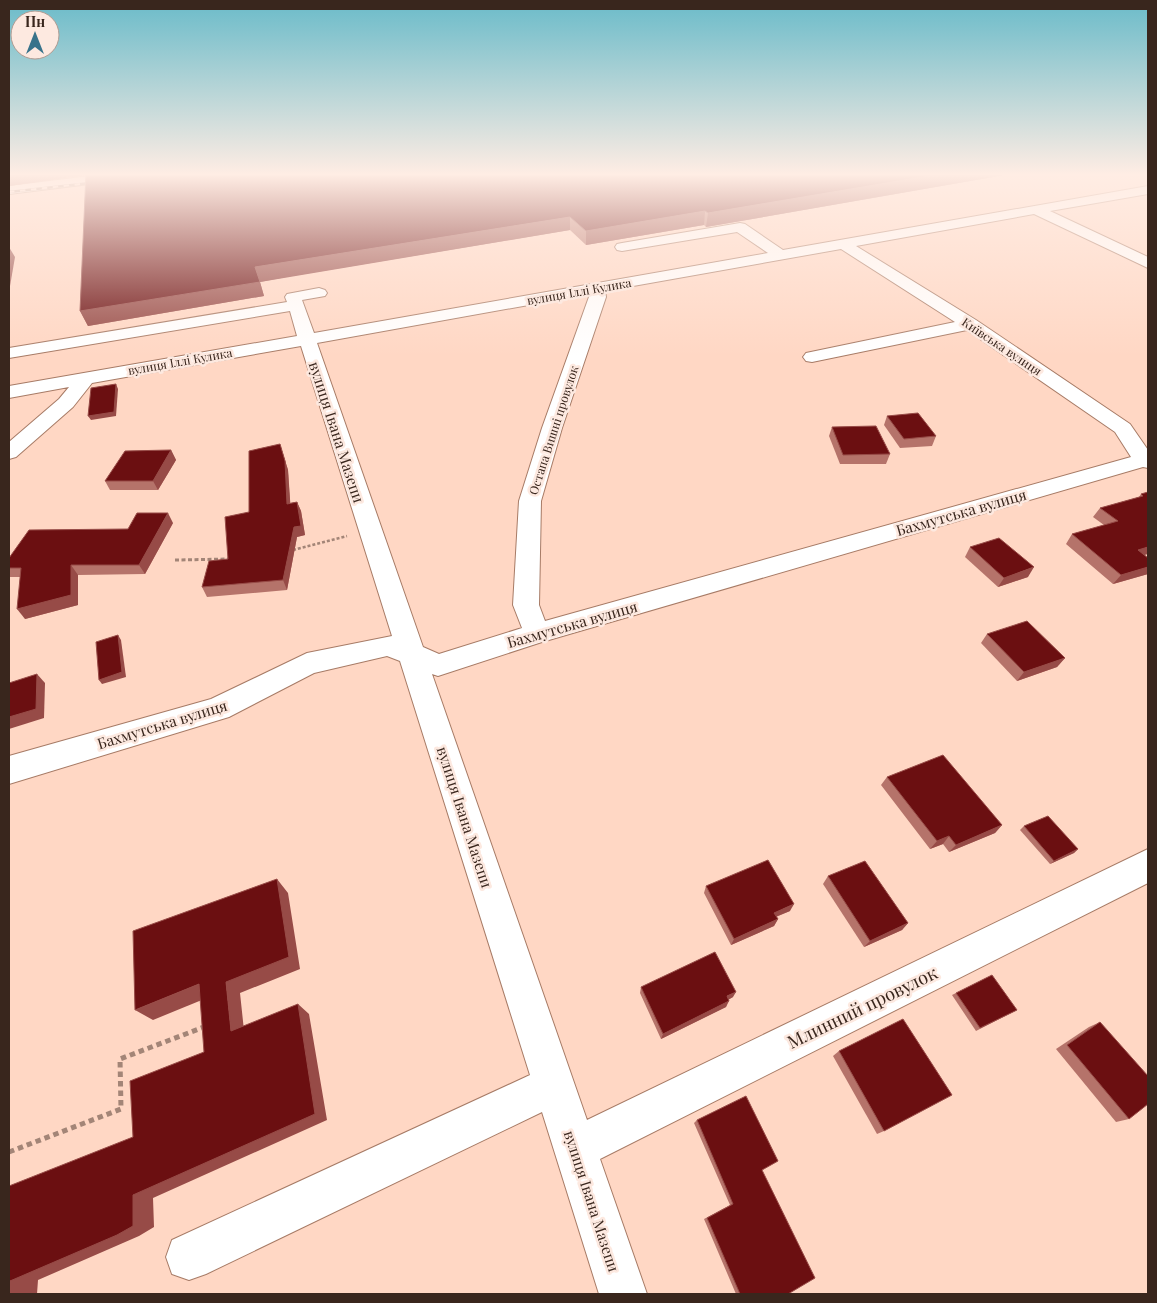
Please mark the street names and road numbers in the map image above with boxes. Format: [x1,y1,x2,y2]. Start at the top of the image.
street label: вулиця Іллі Кулика [525,274,633,308]
street label: Київська вулиця [959,313,1045,379]
street label: вулиця Іллі Кулика [126,344,234,378]
street label: вулиця Івана Мазепи [305,359,369,505]
street label: Остапа Вишні провулок [525,363,581,497]
street label: Бахмутська вулиця [893,484,1029,540]
street label: Бахмутська вулиця [504,596,640,652]
street label: Бахмутська вулиця [95,695,229,753]
street label: вулиця Івана Мазепи [433,744,497,890]
street label: Млинний провулок [783,960,941,1054]
street label: вулиця Івана Мазепи [560,1128,624,1274]

